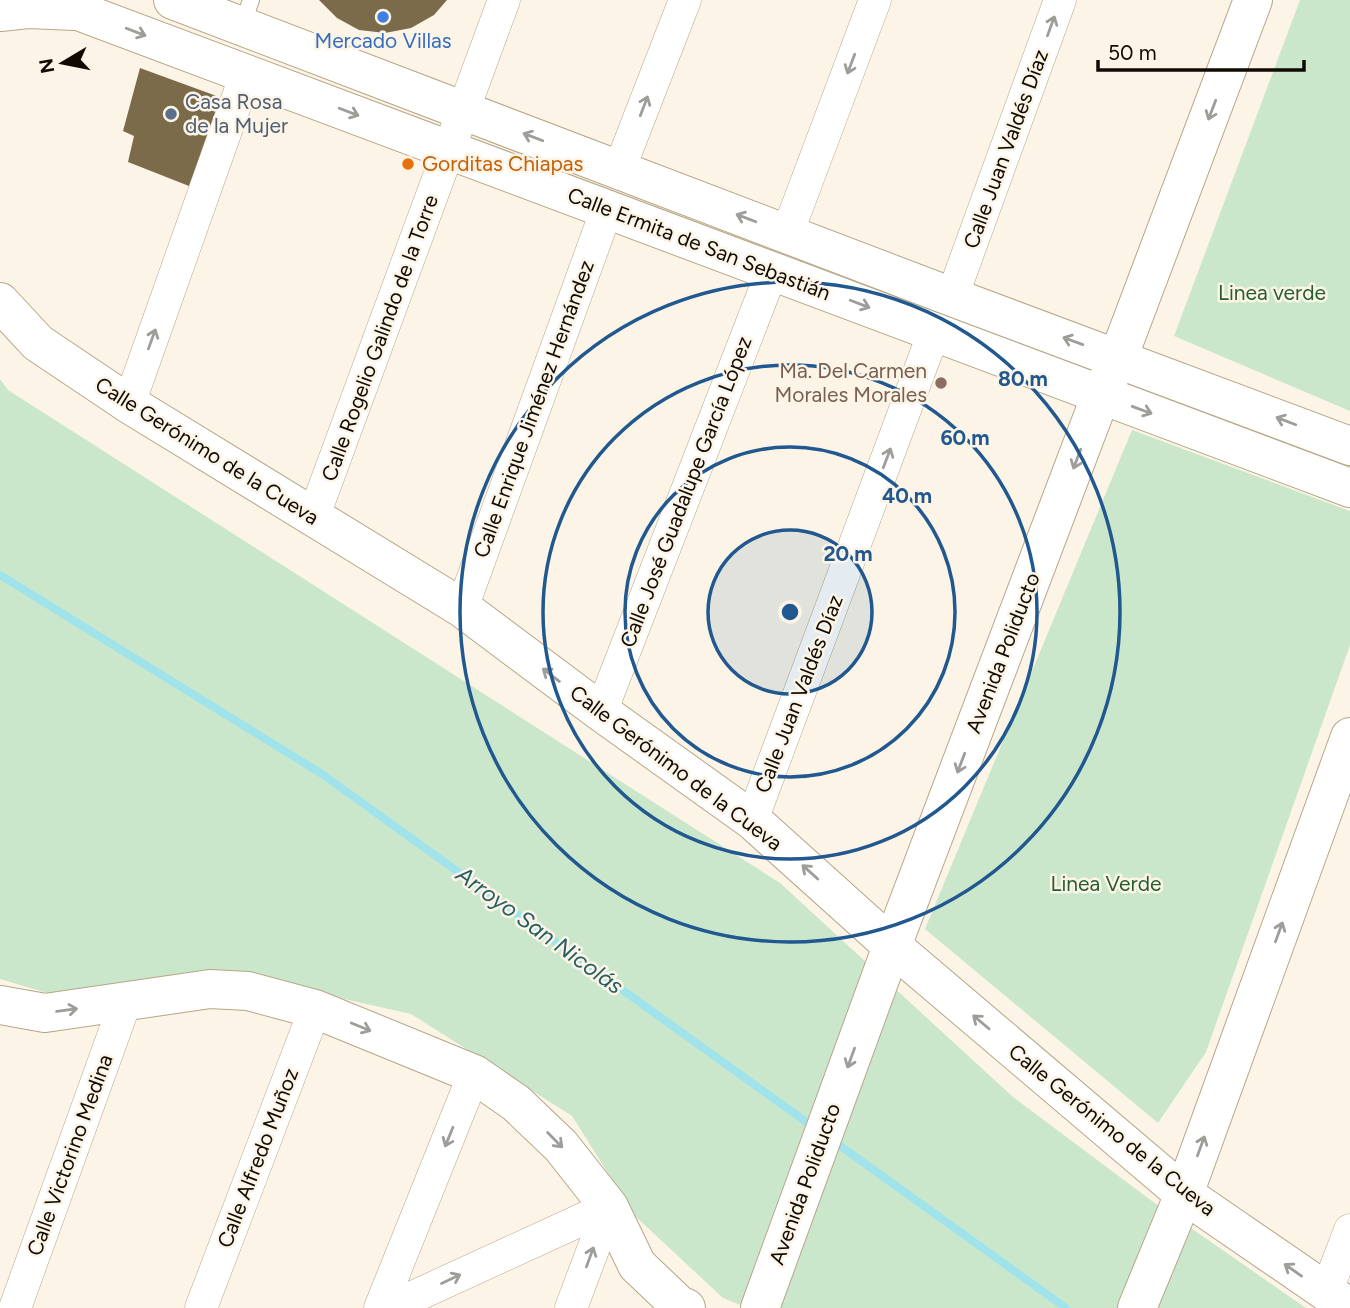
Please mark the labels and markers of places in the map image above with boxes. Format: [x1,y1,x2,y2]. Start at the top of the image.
marker: Mercado Villas [375,9,391,25]
place label: Mercado Villas [314,28,452,53]
place label: Casa Rosa de la Mujer [185,89,288,138]
marker: Casa Rosa de la Mujer [163,106,179,122]
place label: Gorditas Chiapas [422,151,583,176]
marker: Gorditas Chiapas [400,156,416,172]
place label: Ma. Del Carmen Morales Morales [775,358,927,407]
marker: Ma. Del Carmen Morales Morales [933,375,949,391]
centre of rings [778,600,802,624]

